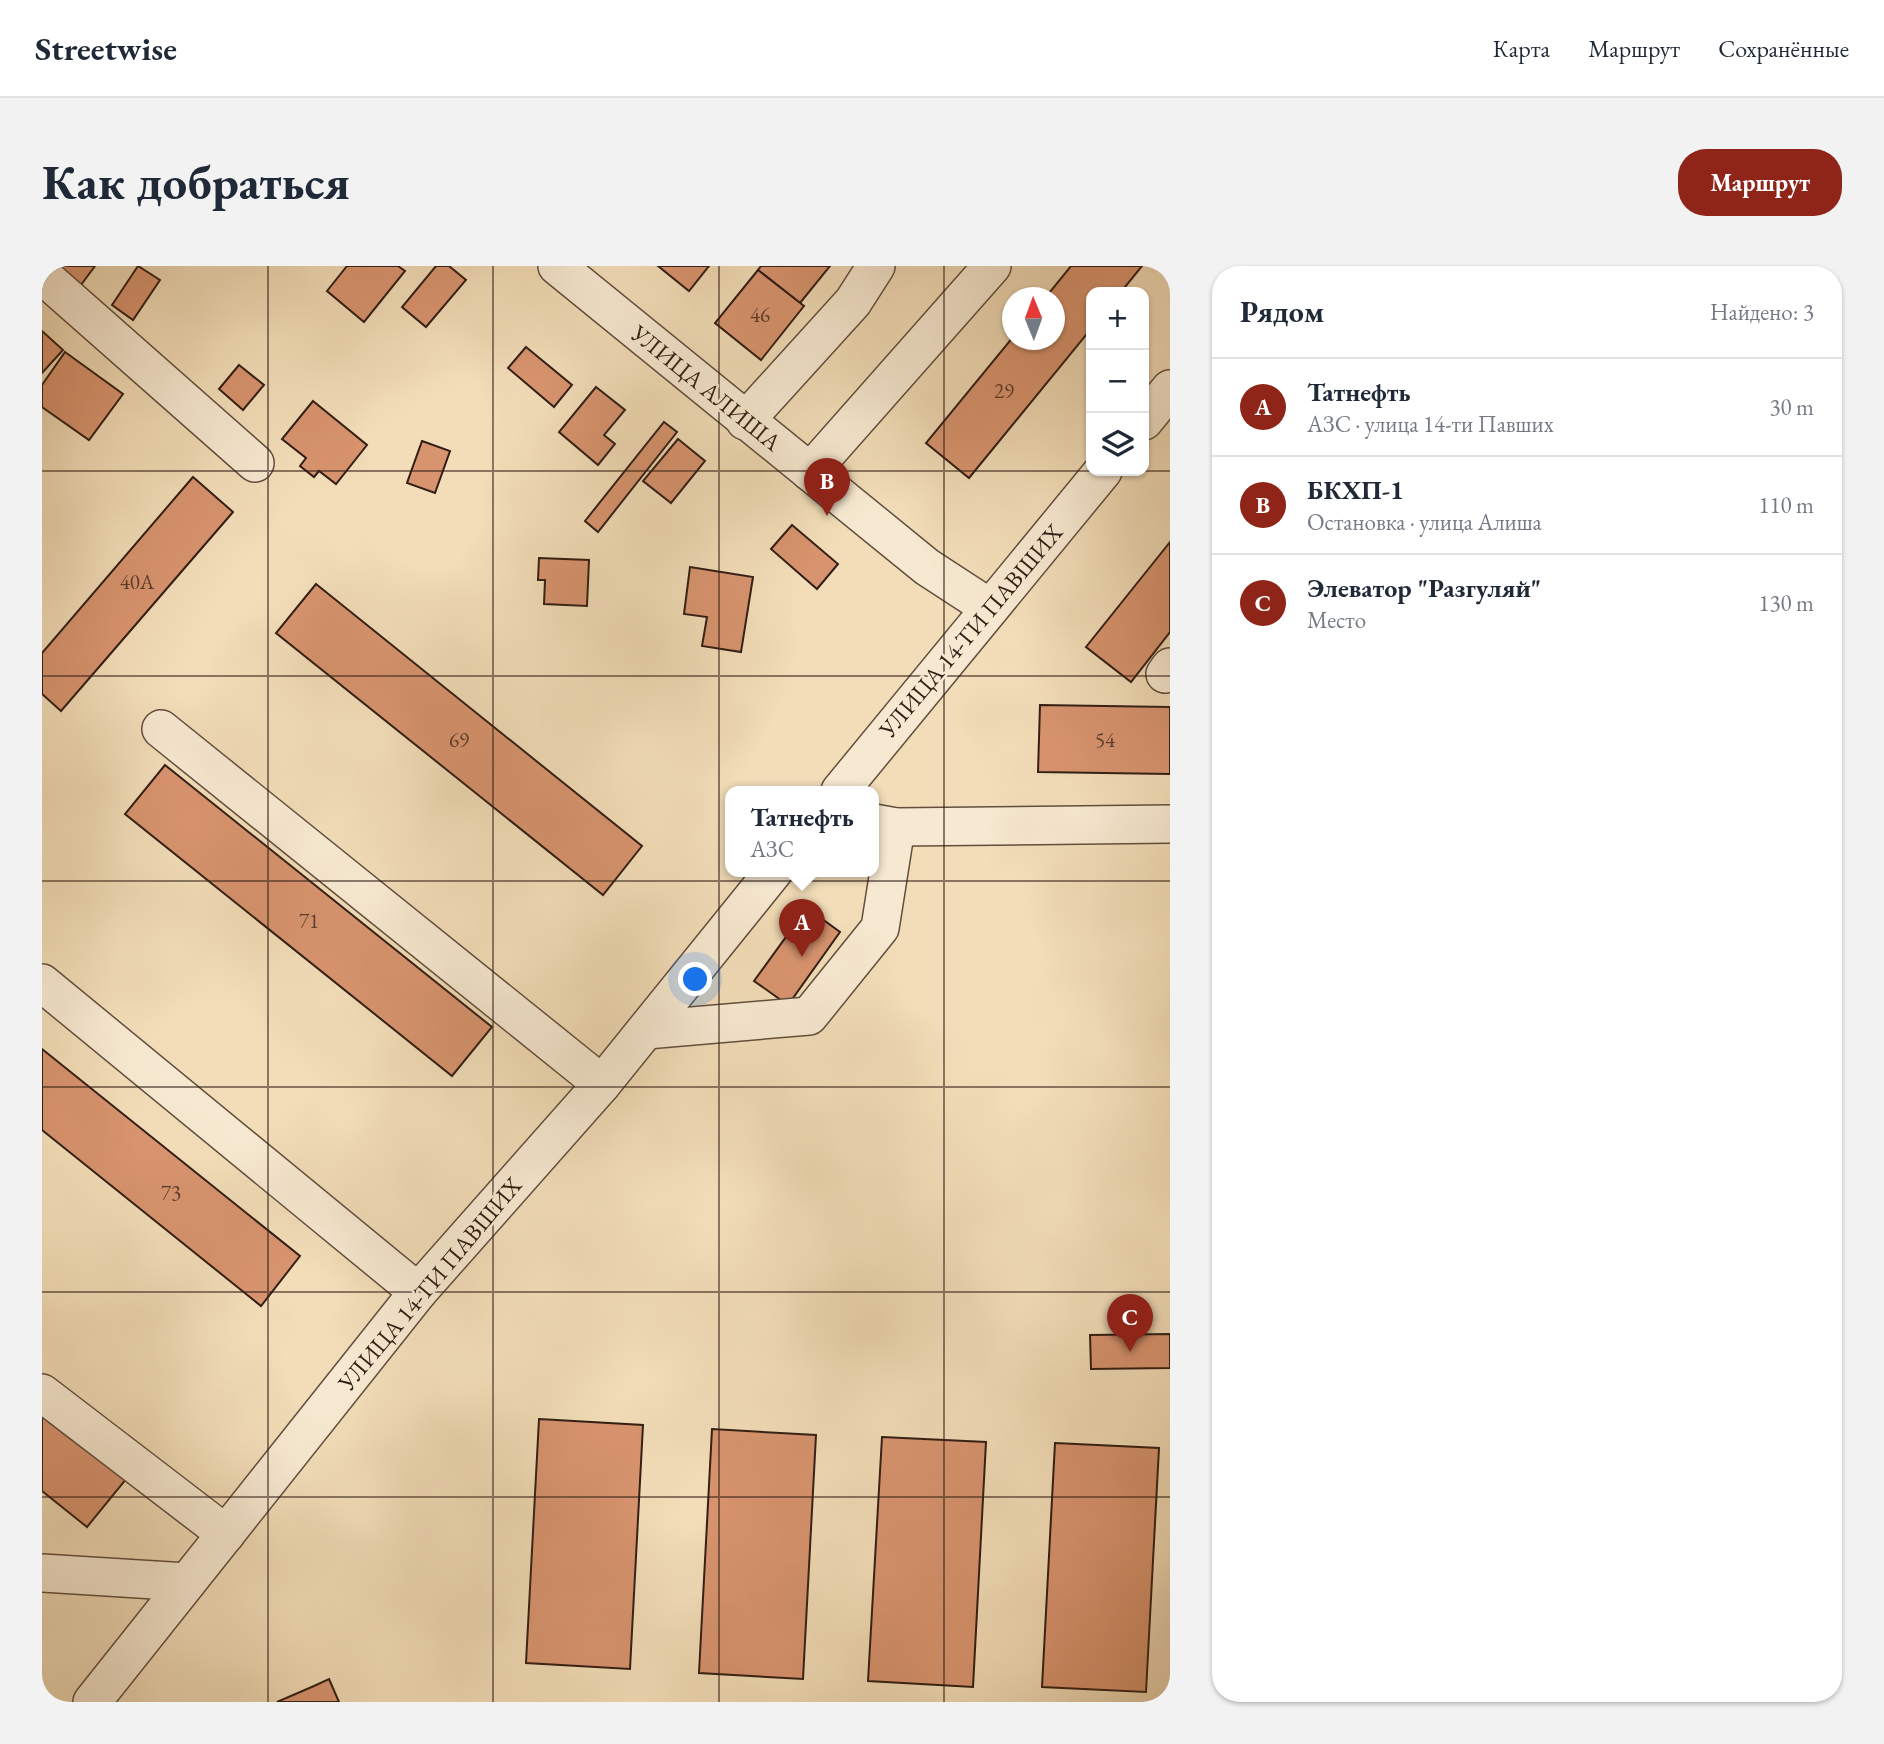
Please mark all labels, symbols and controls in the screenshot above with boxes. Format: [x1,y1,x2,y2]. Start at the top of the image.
text: Streetwise [35,27,177,70]
text: Карта [1493,33,1550,64]
text: Маршрут [1588,33,1680,64]
text: Сохранённые [1718,33,1849,64]
button: Маршрут [1678,149,1842,216]
text: Как добраться [42,150,350,214]
north arrow [1002,287,1065,350]
map controls [1086,287,1149,476]
button: + [1086,287,1149,350]
text: Рядом [1240,292,1324,331]
text: Найдено: 3 [1710,297,1814,327]
house number: 46 [750,301,770,328]
street label: УЛИЦА АЛИША [624,317,788,458]
button: − [1086,350,1149,413]
text: Татнефть [1307,375,1411,409]
house number: 29 [994,377,1014,404]
text: A [1255,392,1271,422]
text: 30 m [1769,392,1814,422]
text: АЗС · улица 14-ти Павших [1307,409,1554,439]
button: layers [1086,413,1149,476]
pin: B [804,458,850,516]
text: БКХП-1 [1307,473,1404,507]
text: B [1256,490,1270,520]
text: 110 m [1758,490,1814,520]
text: Остановка · улица Алиша [1307,507,1542,537]
street label: УЛИЦА 14-ТИ ПАВШИХ [871,517,1069,745]
house number: 40А [120,568,155,595]
text: Элеватор "Разгуляй" [1307,571,1541,605]
text: C [1255,588,1271,618]
text: 130 m [1758,588,1814,618]
text: Место [1307,605,1366,635]
house number: 69 [449,726,469,753]
house number: 54 [1095,726,1116,753]
popup [725,786,879,877]
text: Татнефть [750,800,854,834]
text: АЗС [750,834,794,864]
pin: A [779,899,825,957]
house number: 71 [299,907,319,934]
your location [678,962,712,996]
street label: УЛИЦА 14-ТИ ПАВШИХ [330,1170,528,1398]
house number: 73 [161,1179,181,1206]
pin: C [1107,1294,1153,1352]

